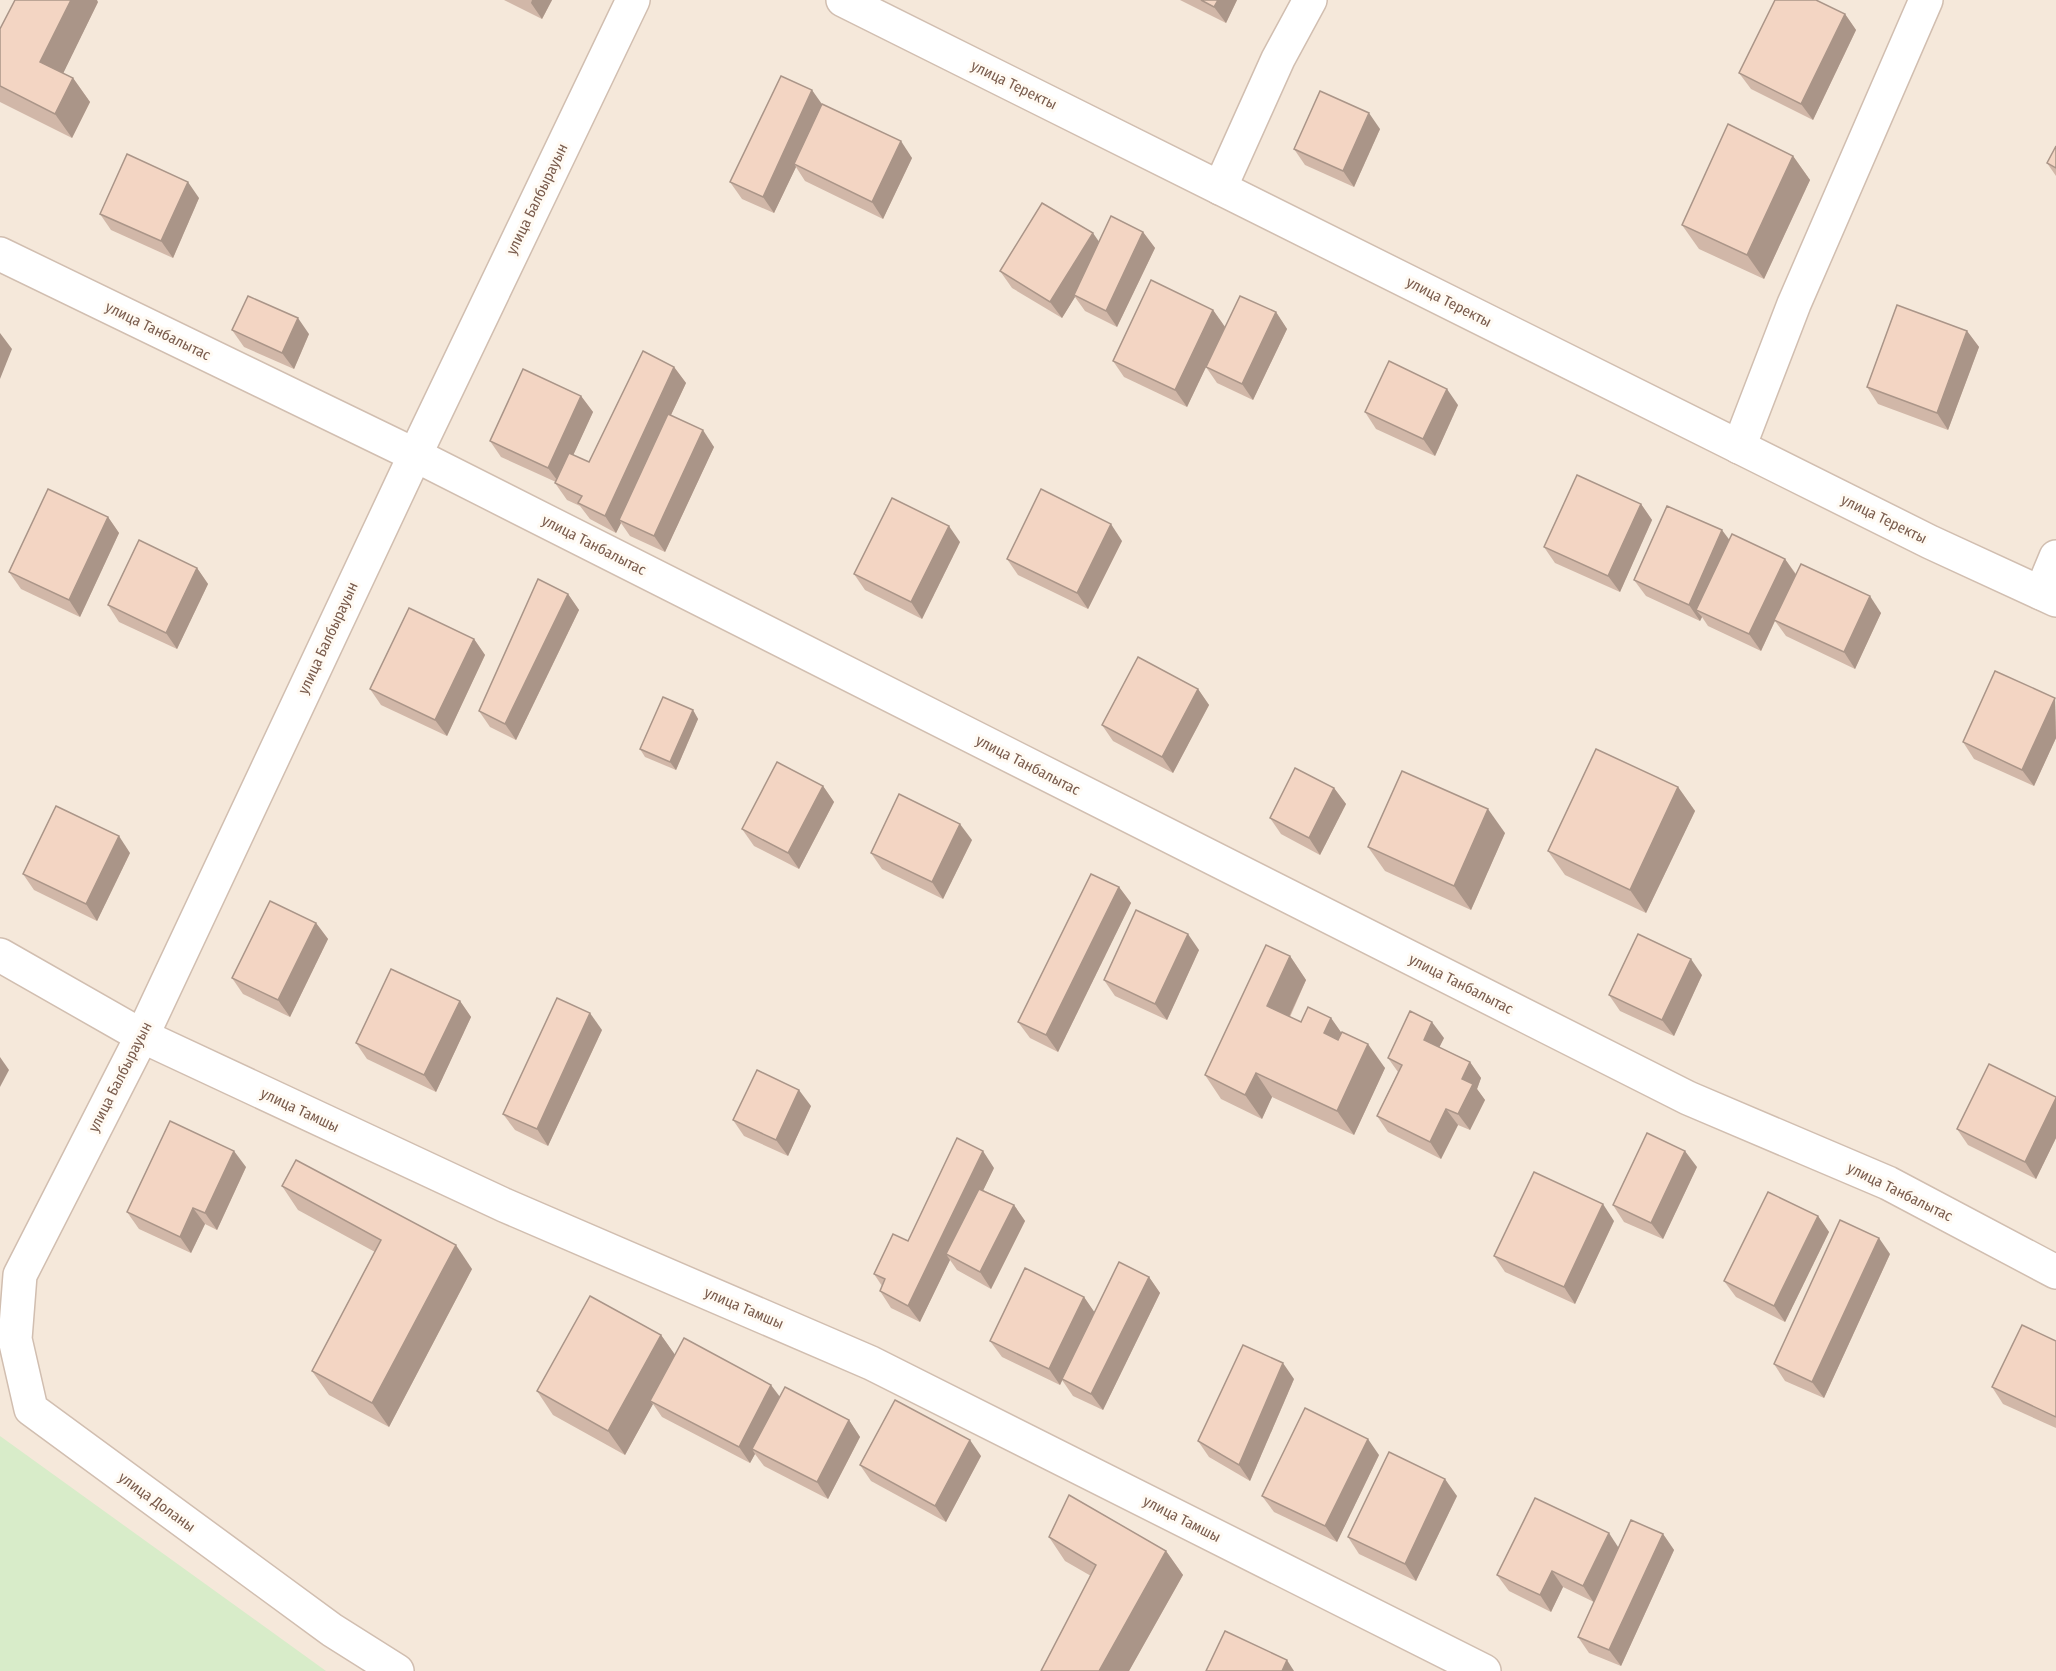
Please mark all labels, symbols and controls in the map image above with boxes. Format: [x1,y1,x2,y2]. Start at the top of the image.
street label: улица Теректы [968,56,1060,114]
street label: улица Балбырауын [502,140,572,258]
street label: улица Теректы [1403,273,1495,331]
street label: улица Танбалытас [103,298,214,364]
street label: улица Теректы [1838,490,1930,548]
street label: улица Танбалытас [539,511,650,579]
street label: улица Балбырауын [294,579,362,697]
street label: улица Танбалытас [973,731,1084,799]
street label: улица Танбалытас [1406,950,1517,1018]
street label: улица Балбырауын [84,1019,156,1135]
street label: улица Тамшы [258,1084,342,1136]
street label: улица Танбалытас [1845,1159,1956,1225]
street label: улица Тамшы [702,1283,786,1333]
street label: улица Доланы [115,1468,199,1536]
street label: улица Тамшы [1140,1492,1224,1546]

